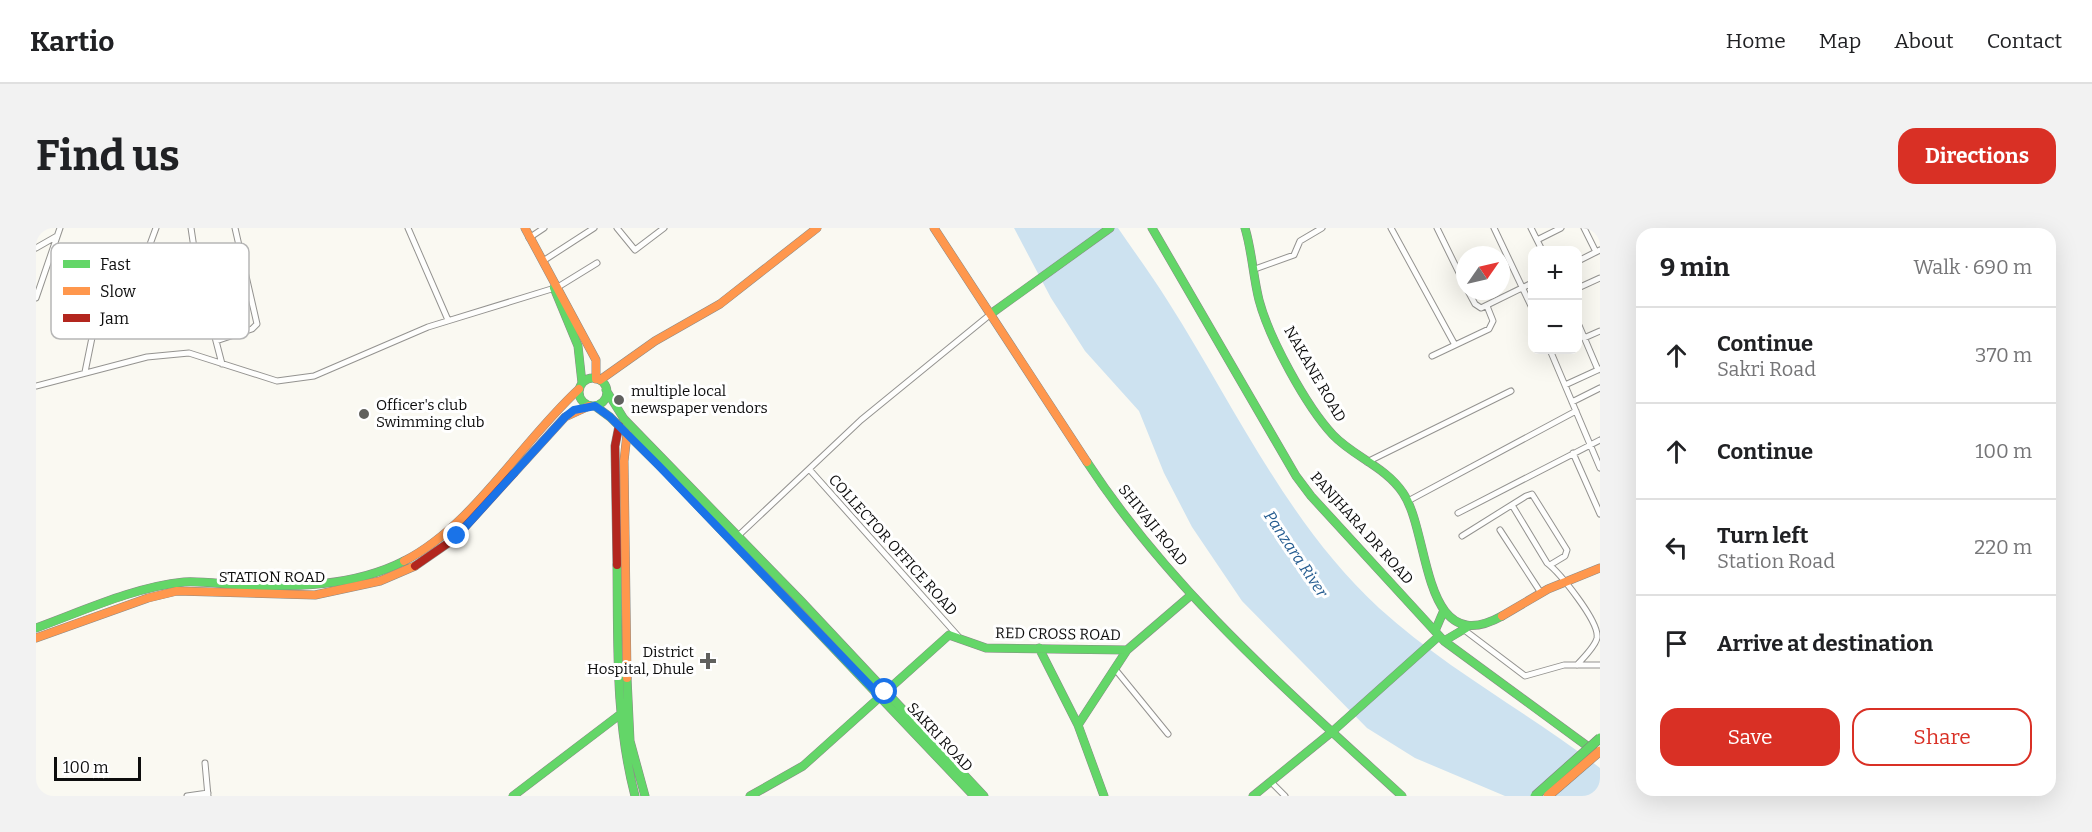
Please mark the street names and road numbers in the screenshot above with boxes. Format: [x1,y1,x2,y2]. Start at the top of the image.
street label: NAKANE ROAD [1280,323,1350,425]
street label: PANJHARA DR ROAD [1307,468,1417,588]
street label: COLLECTOR OFFICE ROAD [825,471,961,619]
street label: SHIVAJI ROAD [1115,481,1191,569]
street label: STATION ROAD [219,568,325,586]
street label: RED CROSS ROAD [995,624,1121,644]
street label: SAKRI ROAD [903,699,977,775]

